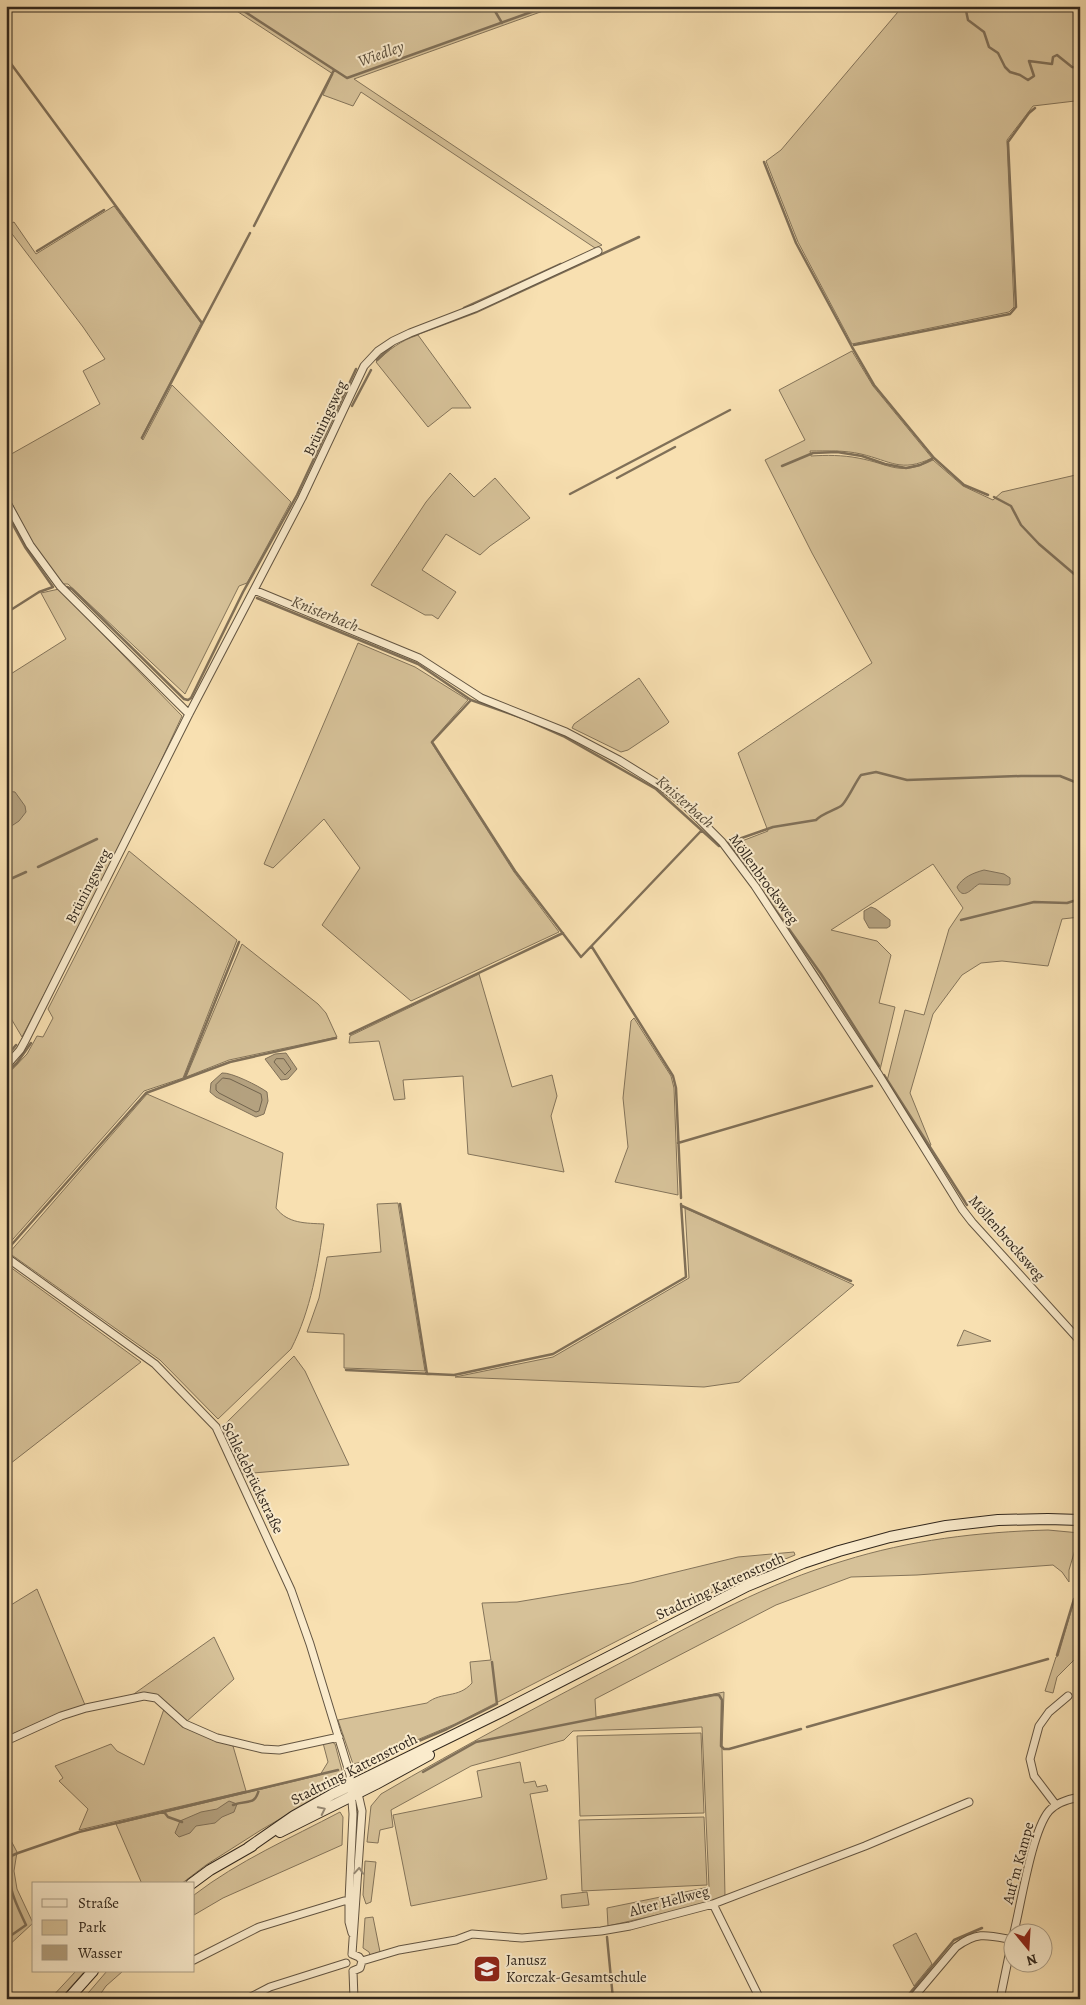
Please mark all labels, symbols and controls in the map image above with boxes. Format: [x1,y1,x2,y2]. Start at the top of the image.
water label: Wiedley [355,35,407,73]
street label: Brüningsweg [299,376,351,459]
water label: Knisterbach [288,591,362,638]
water label: Knisterbach [651,770,719,834]
street label: Möllenbrocksweg [724,830,804,929]
street label: Brüningsweg [61,845,116,927]
street label: Möllenbrocksweg [964,1191,1050,1285]
street label: Schledebrückstraße [217,1419,289,1537]
street label: Stadtring Kattenstroth [652,1547,788,1625]
street label: Stadtring Kattenstroth [287,1728,421,1810]
one-way arrow [317,1807,326,1817]
street label: Auf'm Kampe [997,1819,1039,1907]
one-way arrow [353,1866,364,1874]
street label: Alter Hellweg [626,1881,712,1922]
legend [32,1882,195,1972]
text: Straße [78,1893,119,1913]
text: Park [78,1917,107,1937]
north arrow [1004,1922,1054,1972]
text: Wasser [77,1943,123,1963]
text: N [1024,1949,1040,1970]
place label: Janusz Korczak-Gesamtschule [506,1950,647,1987]
school or university icon: Janusz Korczak-Gesamtschule [472,1954,502,1984]

